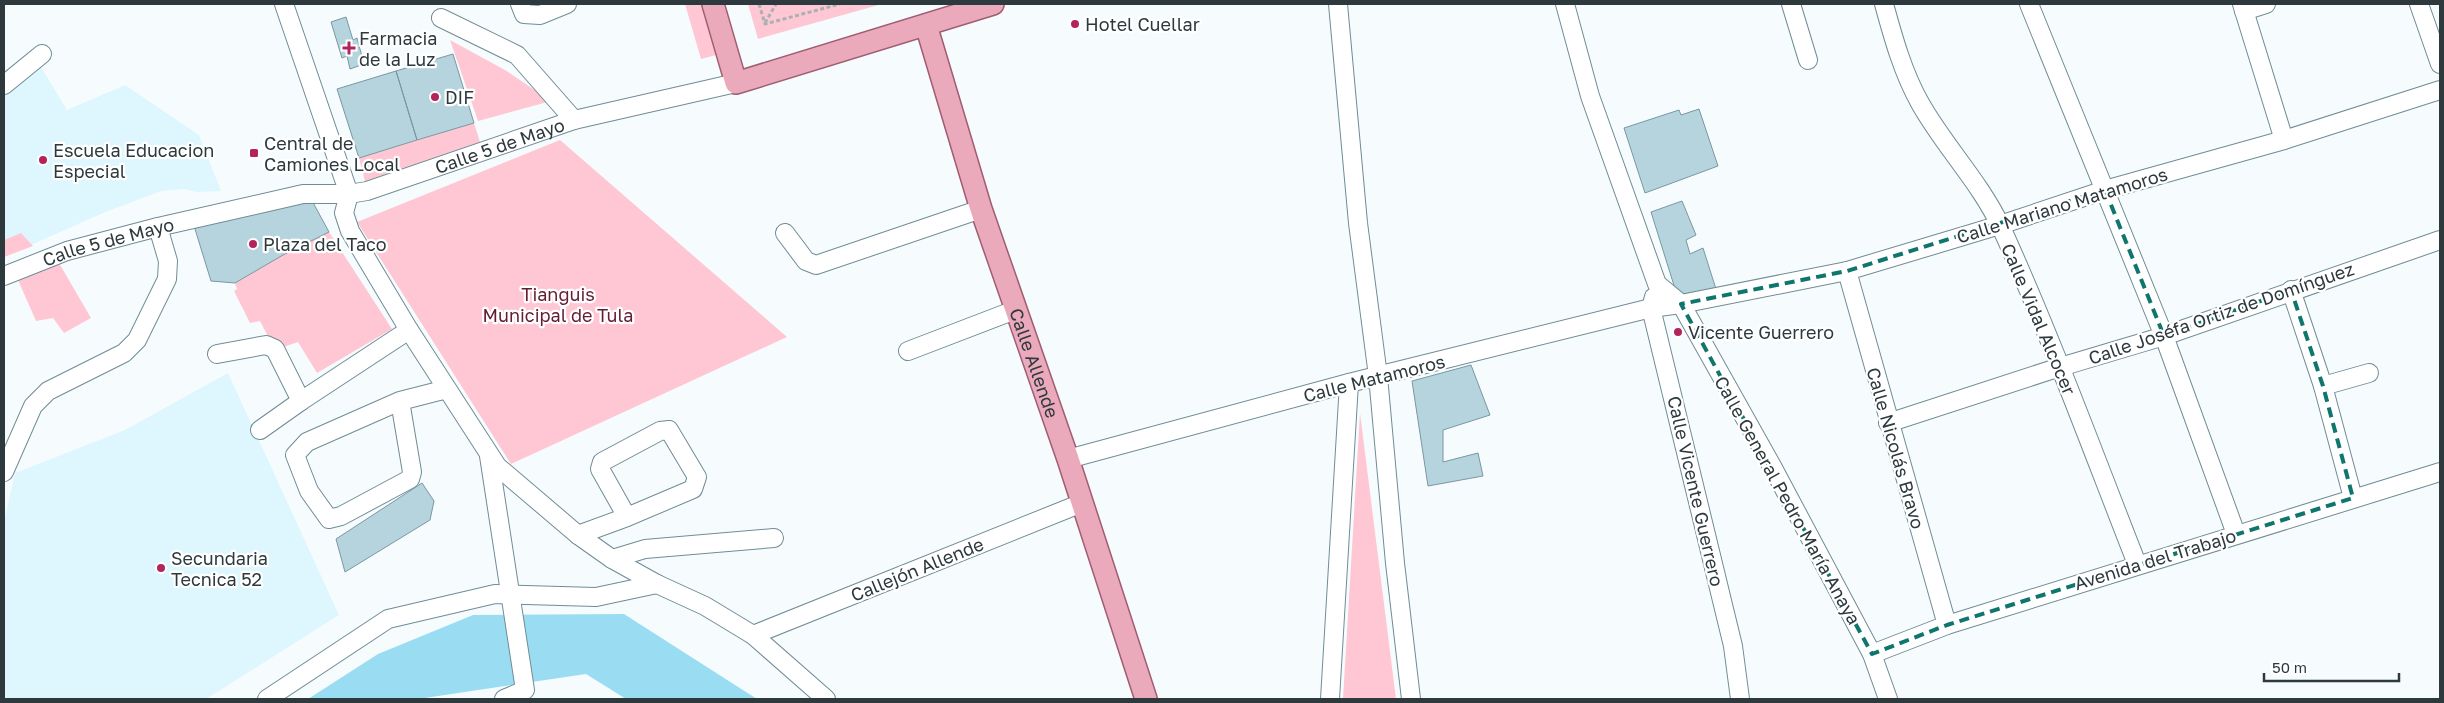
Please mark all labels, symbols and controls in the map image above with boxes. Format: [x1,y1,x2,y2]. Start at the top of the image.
place label: Hotel Cuellar [1085,13,1200,35]
marker: Hotel Cuellar [1069,18,1081,30]
place label: Farmacia de la Luz [359,27,437,70]
marker: Farmacia de la Luz [343,42,355,54]
place label: DIF [445,86,474,108]
marker: DIF [429,91,441,103]
street label: Calle 5 de Mayo [432,113,567,178]
place label: Central de Camiones Local [264,132,400,175]
place label: Escuela Educacion Especial [53,139,214,182]
marker: Central de Camiones Local [248,147,260,159]
marker: Escuela Educacion Especial [37,154,49,166]
street label: Calle Mariano Matamoros [1954,162,2170,248]
street label: Calle 5 de Mayo [39,213,176,271]
place label: Plaza del Taco [263,233,387,255]
marker: Plaza del Taco [247,238,259,250]
street label: Calle Vidal Alcocer [1997,240,2081,398]
street label: Calle Joséfa Ortiz de Domínguez [2085,257,2357,369]
park label: Tianguis Municipal de Tula [483,283,633,326]
street label: Calle Allende [1005,305,1064,421]
place label: Vicente Guerrero [1688,321,1834,343]
marker: Vicente Guerrero [1672,326,1684,338]
street label: Calle Matamoros [1301,350,1447,406]
street label: Calle Nicolás Bravo [1862,365,1930,531]
street label: Calle General Pedro María Anaya [1710,372,1866,628]
street label: Calle Vicente Guerrero [1663,394,1729,588]
street label: Avenida del Trabajo [2071,524,2239,594]
street label: Callejón Allende [847,532,987,606]
place label: Secundaria Tecnica 52 [171,547,268,590]
marker: Secundaria Tecnica 52 [155,562,167,574]
scale bar [2264,650,2399,682]
text: 50 m [2272,658,2307,676]

